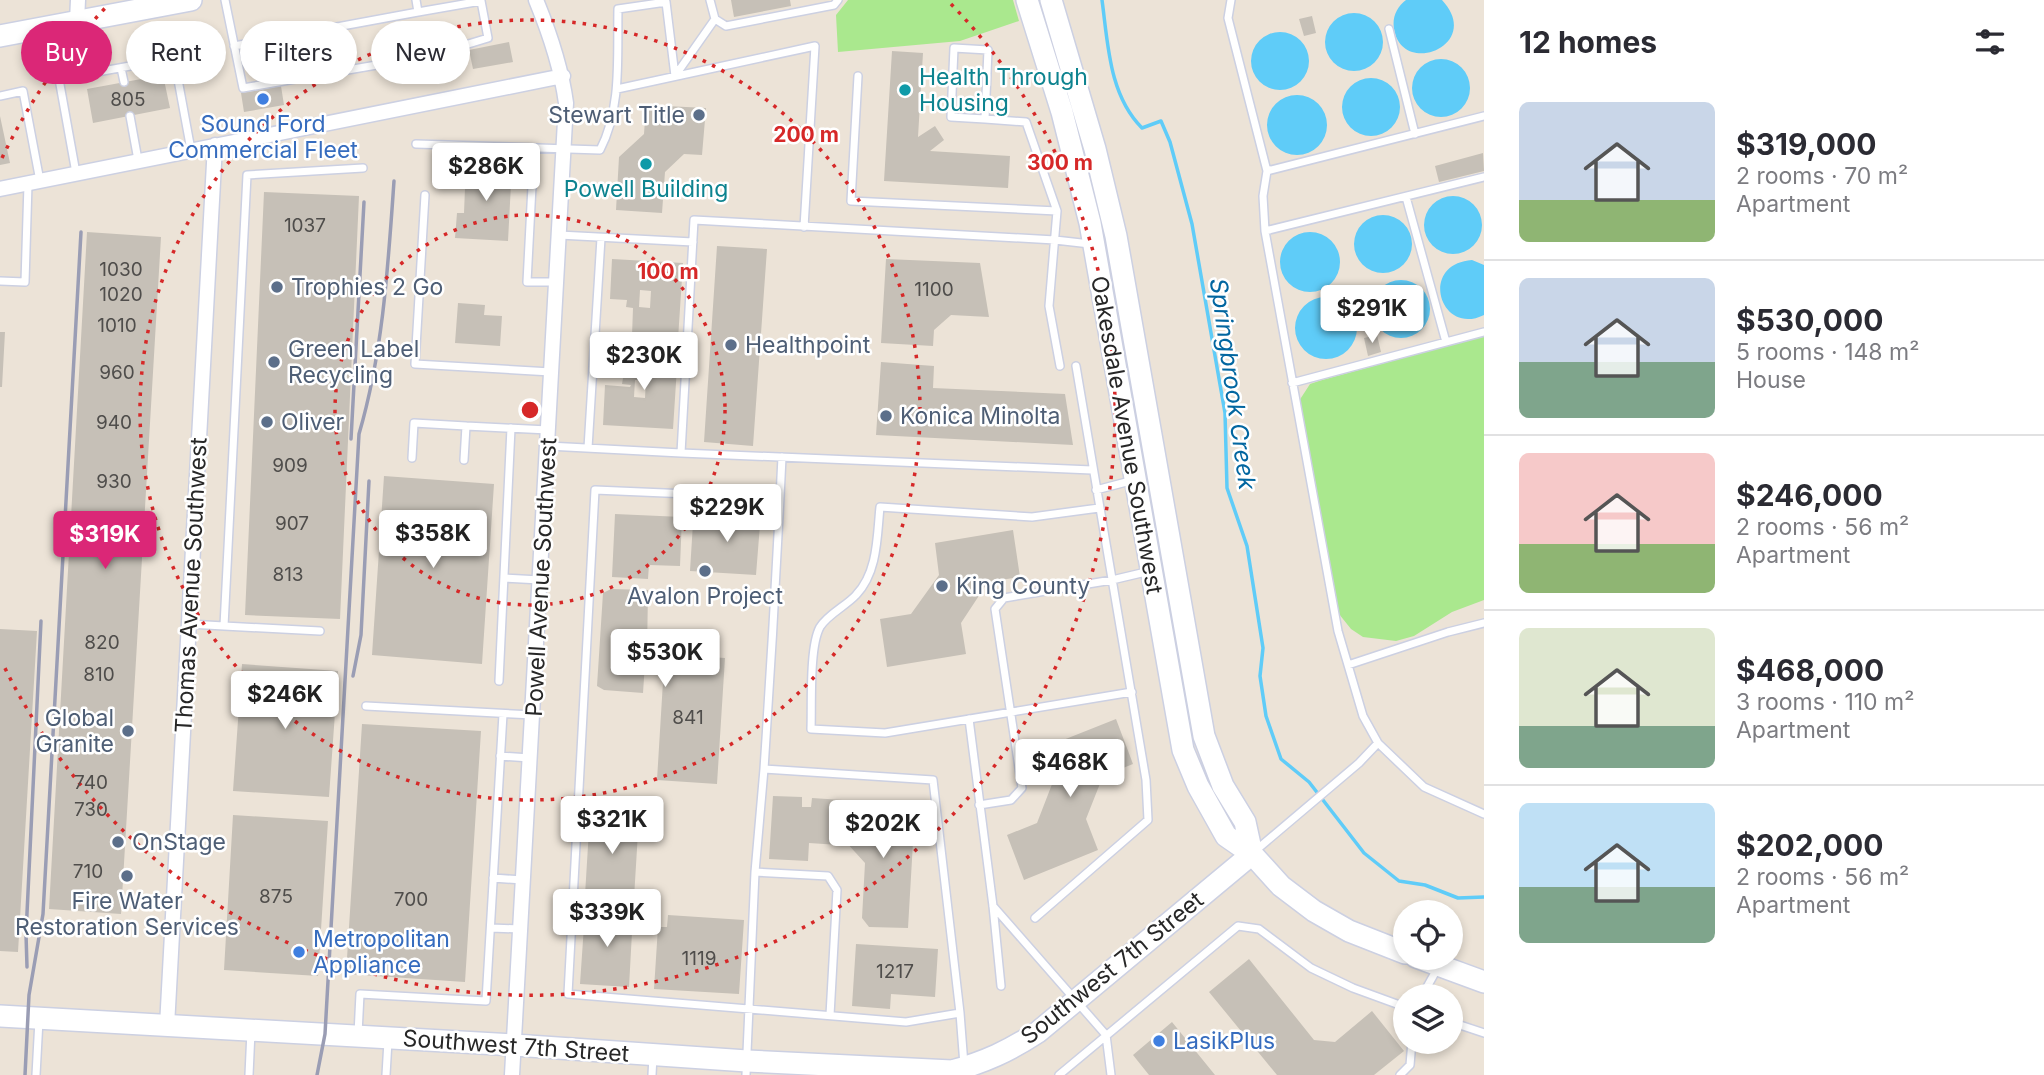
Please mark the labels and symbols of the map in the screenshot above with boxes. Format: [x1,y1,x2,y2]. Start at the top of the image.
place label: Health Through Housing [919,63,1088,117]
marker: Health Through Housing [897,82,913,98]
house number: 805 [110,88,146,111]
marker: Sound Ford Commercial Fleet [255,91,271,107]
place label: Stewart Title [548,101,685,129]
marker: Stewart Title [691,107,707,123]
place label: Sound Ford Commercial Fleet [168,110,358,164]
text: 200 m [773,122,839,147]
pin: $286K [437,144,535,203]
text: 300 m [1027,150,1093,175]
marker: Powell Building [638,156,654,172]
place label: Powell Building [564,175,728,203]
house number: 1037 [284,214,326,237]
house number: 1030 [99,258,143,281]
text: 100 m [637,259,699,284]
place label: Trophies 2 Go [291,273,443,301]
street label: Oakesdale Avenue Southwest [1085,274,1169,597]
water label: Springbrook Creek [1204,276,1262,492]
house number: 1100 [914,278,954,301]
marker: Trophies 2 Go [269,279,285,295]
house number: 1020 [99,283,143,306]
pin: $291K [1323,286,1421,345]
house number: 1010 [97,314,137,337]
place label: Healthpoint [745,331,871,359]
pin: $230K [595,332,693,392]
place label: Green Label Recycling [288,335,419,389]
marker: Healthpoint [723,337,739,353]
marker: Green Label Recycling [266,354,282,370]
house number: 960 [99,361,135,384]
centre of rings [518,398,542,422]
place label: Konica Minolta [900,402,1060,430]
place label: Oliver [281,408,345,436]
marker: Konica Minolta [878,408,894,424]
house number: 940 [96,411,132,434]
marker: Oliver [259,414,275,430]
street label: Thomas Avenue Southwest [169,436,213,733]
street label: Powell Avenue Southwest [520,436,562,717]
house number: 909 [272,454,308,477]
house number: 930 [96,470,132,493]
pin: $229K [678,484,776,544]
pin: $358K [384,510,482,570]
pin: $319K [56,512,154,571]
house number: 907 [275,512,309,535]
house number: 813 [272,563,304,586]
marker: Avalon Project [697,563,713,579]
place label: King County [956,572,1090,600]
marker: King County [934,578,950,594]
place label: Avalon Project [627,582,783,610]
pin: $530K [616,630,714,689]
house number: 820 [84,631,120,654]
house number: 810 [83,663,115,686]
pin: $246K [236,672,334,731]
place label: Global Granite [35,704,114,758]
house number: 841 [672,706,704,729]
marker: Global Granite [120,723,136,739]
pin: $468K [1021,740,1119,799]
house number: 740 [74,771,108,794]
pin: $321K [563,796,661,856]
house number: 730 [74,798,108,821]
pin: $202K [834,800,932,860]
place label: OnStage [132,828,226,856]
marker: OnStage [110,834,126,850]
house number: 710 [73,860,103,883]
marker: Fire Water Restoration Services [119,868,135,884]
house number: 875 [259,885,293,908]
street label: Southwest 7th Street [1015,885,1209,1050]
place label: Fire Water Restoration Services [15,887,239,941]
house number: 700 [394,888,428,911]
pin: $339K [558,890,656,949]
place label: Metropolitan Appliance [313,925,450,979]
marker: Metropolitan Appliance [291,944,307,960]
house number: 1119 [682,947,716,970]
house number: 1217 [876,960,914,983]
street label: Southwest 7th Street [402,1024,631,1068]
place label: LasikPlus [1173,1027,1275,1055]
marker: LasikPlus [1151,1033,1167,1049]

